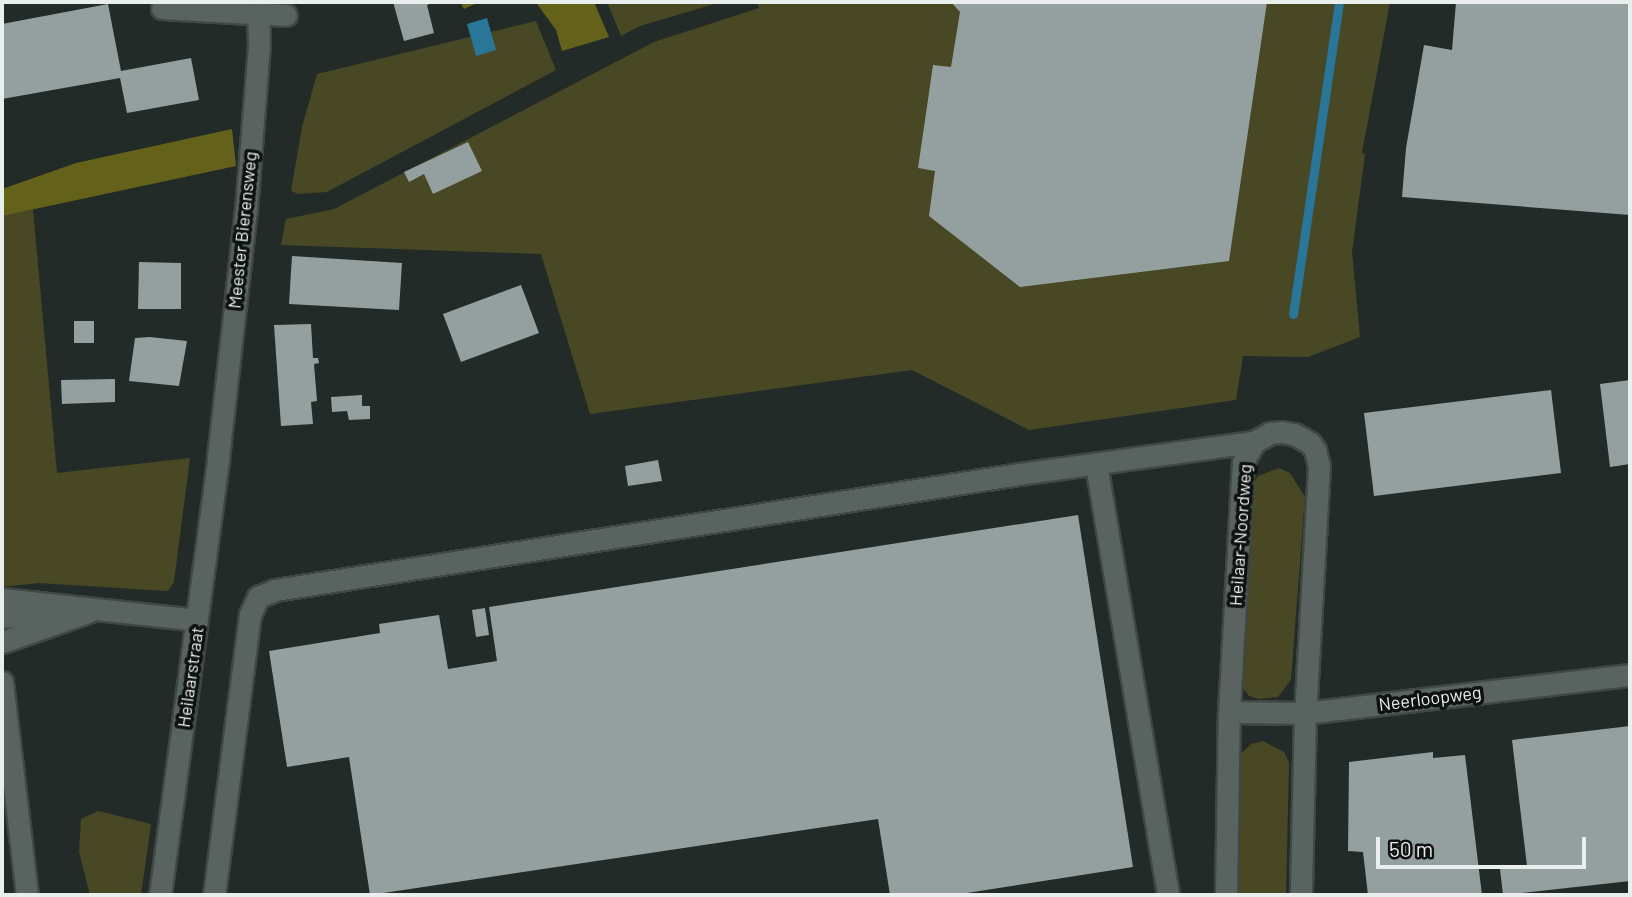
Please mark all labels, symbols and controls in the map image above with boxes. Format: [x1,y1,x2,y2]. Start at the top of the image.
street label: Meester Bierensweg [223,150,261,310]
street label: Heilaar-Noordweg [1224,463,1256,607]
street label: Heilaarstraat [172,625,208,729]
street label: Neerloopweg [1377,681,1483,715]
scale bar [1380,824,1590,868]
text: 50 m [1389,836,1433,861]

